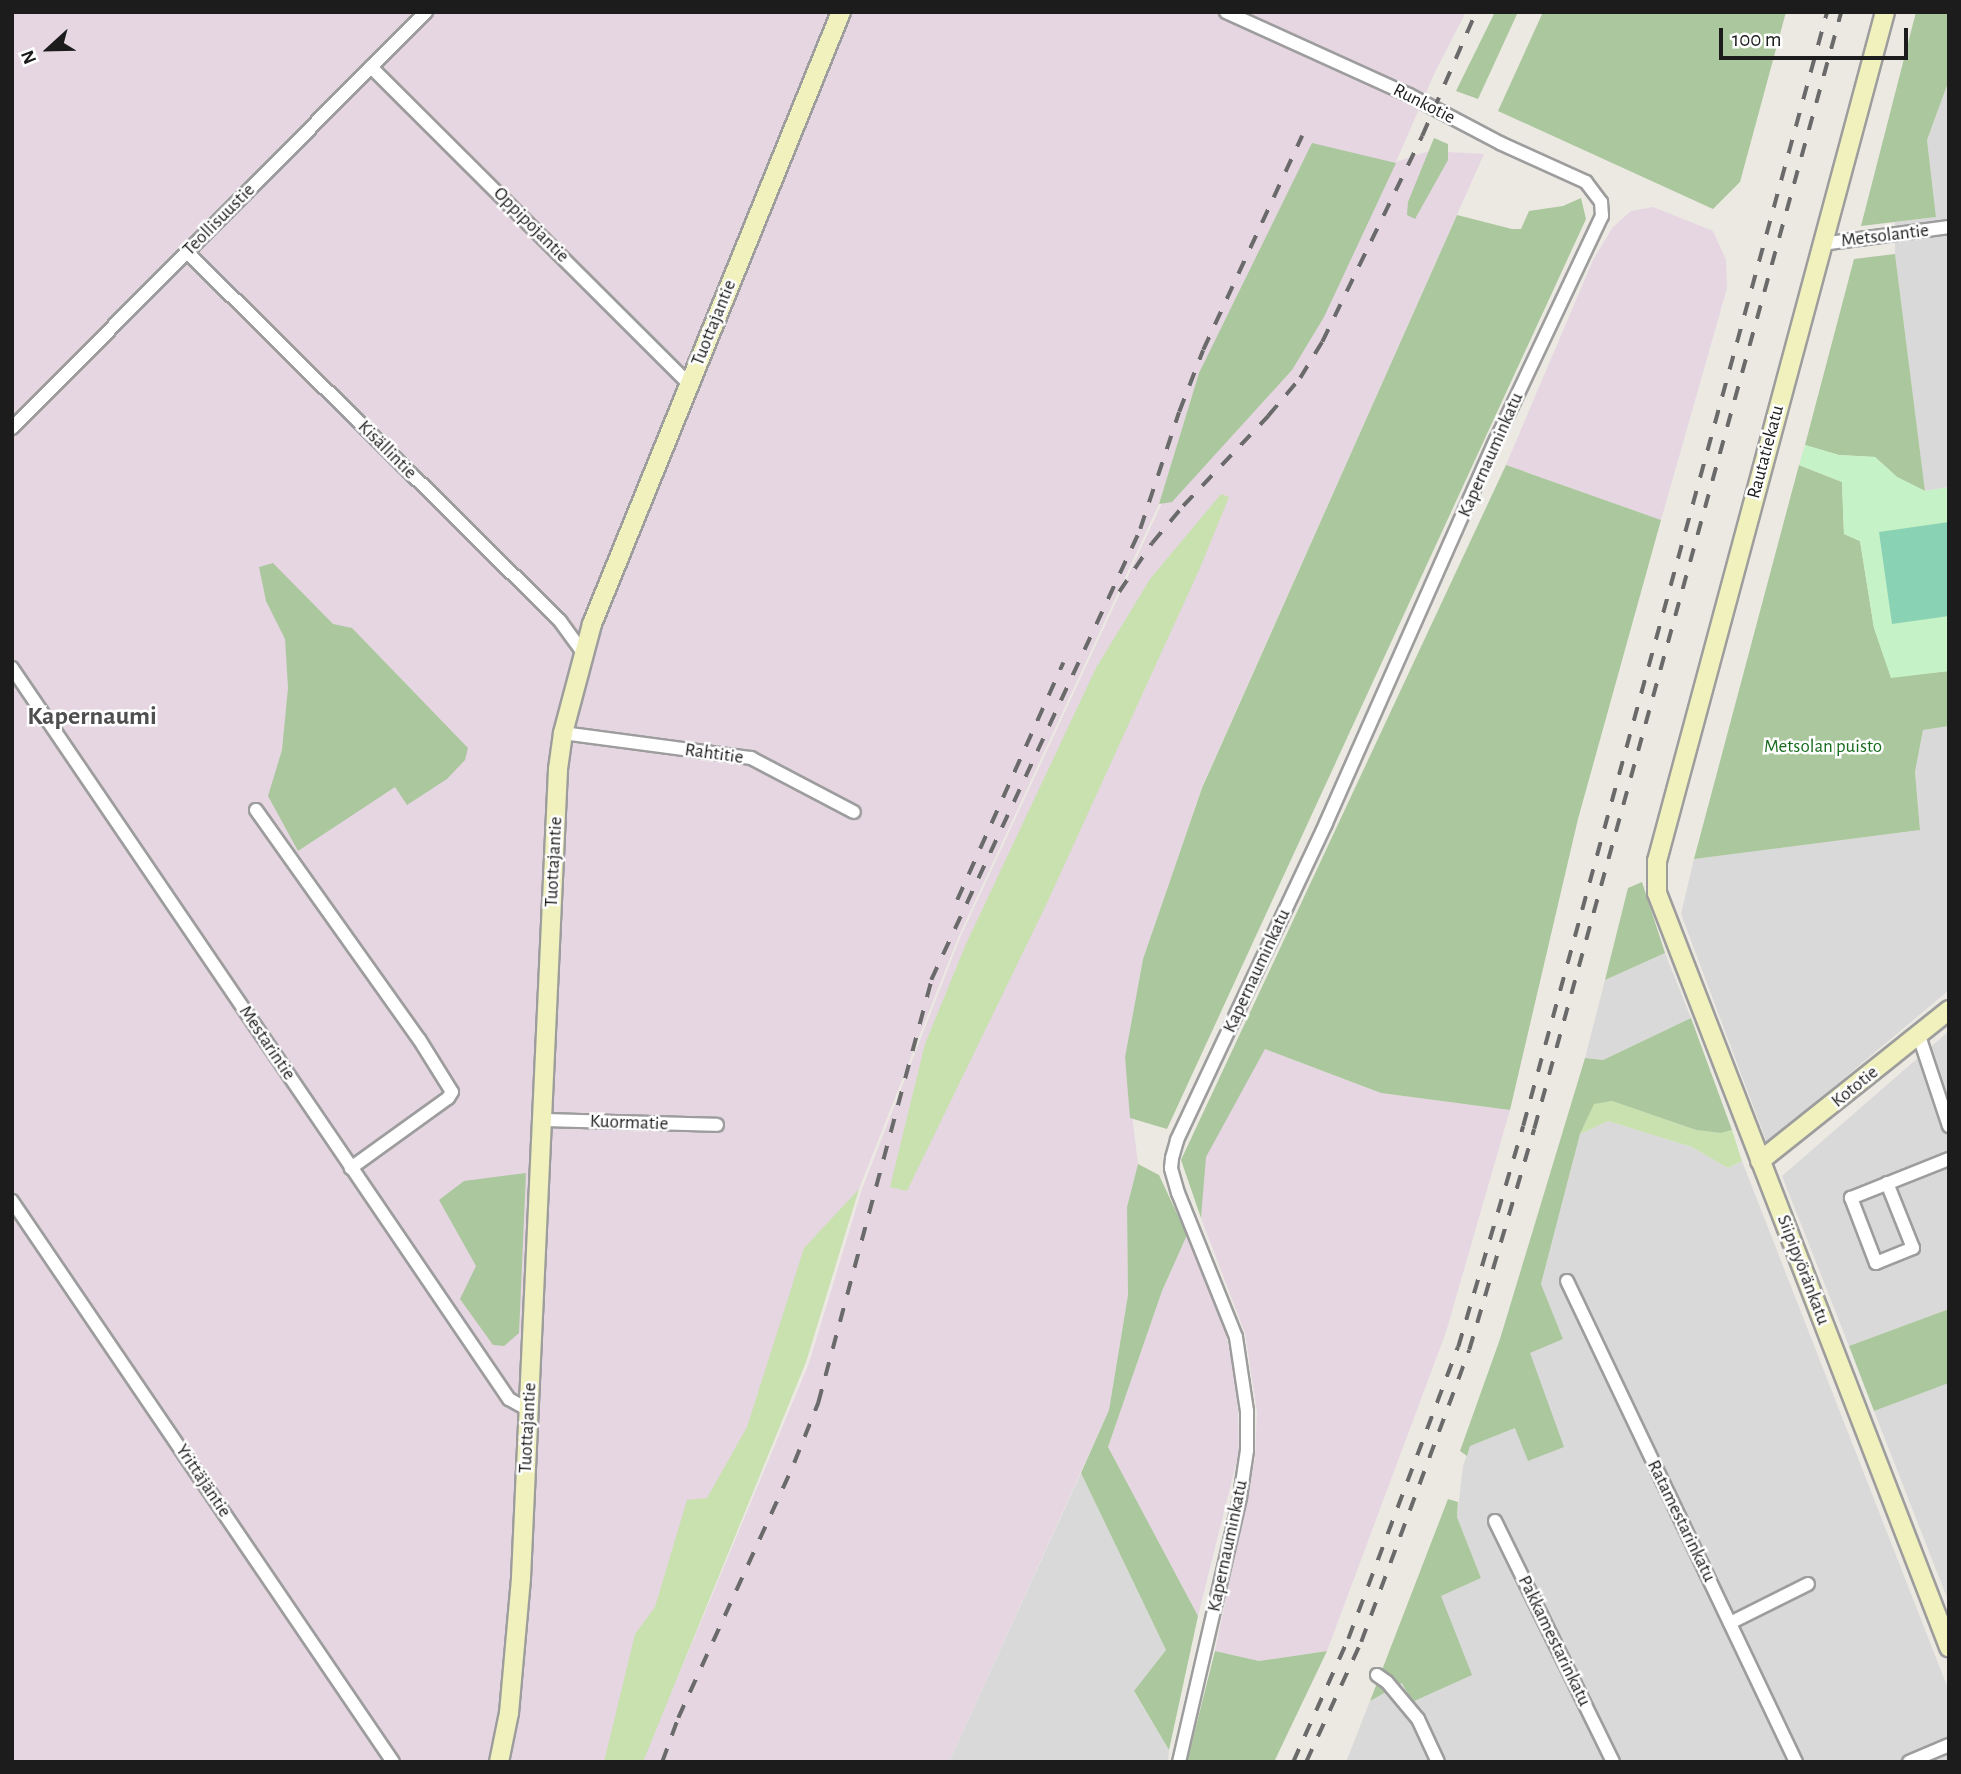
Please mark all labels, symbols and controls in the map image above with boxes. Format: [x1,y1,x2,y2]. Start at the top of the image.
north arrow [14,14,84,84]
scale bar [1723,14,1912,58]
text: 100 m [1732,29,1782,50]
text: N [18,47,40,67]
street label: Runkotie [1389,79,1459,129]
street label: Teollisuustie [178,179,260,261]
street label: Oppipojantie [488,182,574,268]
street label: Metsolantie [1840,219,1930,253]
street label: Tuottajantie [686,277,742,369]
street label: Kapernauminkatu [1453,389,1529,521]
street label: Rautatiekatu [1743,403,1789,501]
street label: Kisällintie [353,416,421,484]
district label: Kapernaumi [27,701,157,733]
park label: Metsolan puisto [1764,736,1882,758]
street label: Rahtitie [683,739,745,769]
street label: Tuottajantie [540,816,568,908]
street label: Kapernauminkatu [1218,905,1296,1037]
street label: Mestarintie [234,1001,300,1085]
street label: Kototie [1827,1061,1883,1113]
street label: Kuormatie [589,1110,669,1136]
street label: Siipipyöränkatu [1772,1212,1834,1328]
street label: Tuottajantie [514,1382,542,1474]
street label: Yrittäjäntie [170,1440,236,1522]
street label: Ratamestarinkatu [1642,1456,1720,1586]
street label: Kapernauminkatu [1203,1478,1253,1614]
street label: Pakkamestarinkatu [1512,1572,1596,1710]

